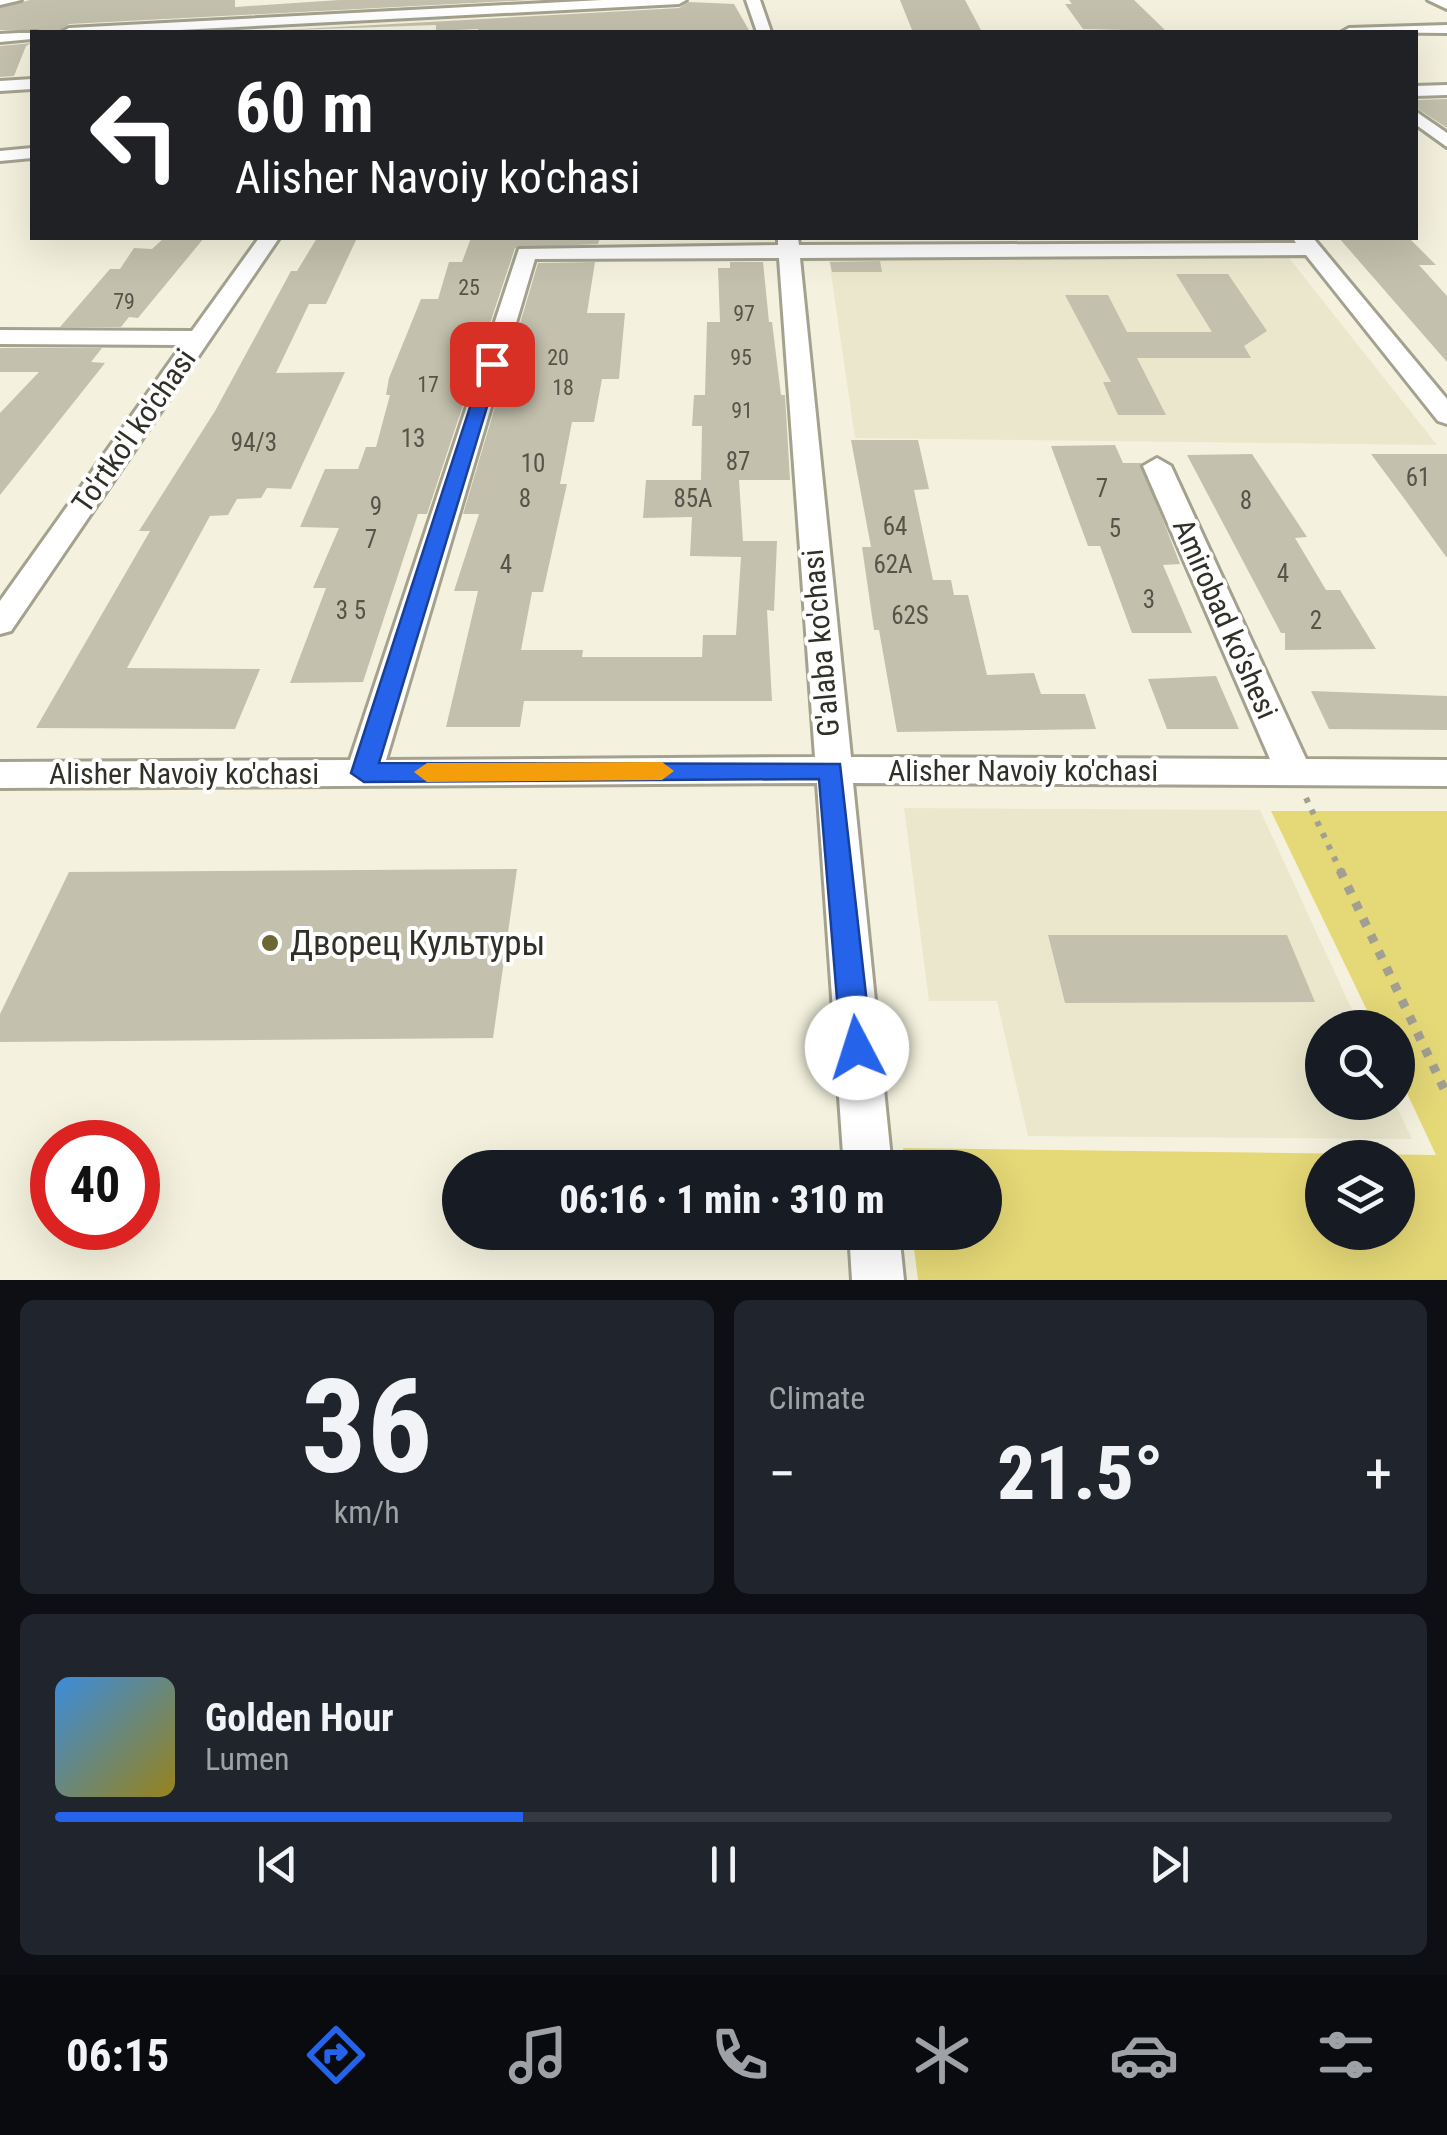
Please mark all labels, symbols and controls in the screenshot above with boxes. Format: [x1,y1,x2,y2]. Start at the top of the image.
text: 60 m [235,67,374,149]
icon: left [70,70,200,200]
text: Alisher Navoiy ko'chasi [235,151,640,204]
house number: 25 [458,275,480,300]
house number: 79 [113,289,135,314]
house number: 97 [733,301,755,326]
pin [450,322,535,407]
icon: arrive [465,337,520,392]
street label: To'rtko'l ko'chasi [64,342,203,519]
house number: 20 [547,345,569,370]
house number: 95 [730,345,752,370]
house number: 17 [417,372,439,397]
house number: 18 [552,375,574,400]
house number: 91 [731,398,753,423]
house number: 13 [401,424,425,453]
house number: 94/3 [231,428,277,457]
house number: 87 [726,447,750,476]
house number: 10 [521,449,545,478]
house number: 61 [1406,463,1430,492]
house number: 7 [1096,474,1108,503]
house number: 8 [519,484,531,513]
house number: 85A [673,484,713,513]
house number: 8 [1240,486,1252,515]
house number: 9 [370,492,382,521]
house number: 64 [883,512,907,541]
street label: Amirobad ko'shesi [1166,513,1285,724]
house number: 5 [1109,514,1121,543]
house number: 7 [365,525,377,554]
street label: G'alaba ko'chasi [795,548,846,738]
house number: 4 [500,550,512,579]
house number: 62A [873,550,913,579]
house number: 4 [1277,559,1289,588]
house number: 3 [1143,585,1155,614]
house number: 3 5 [336,596,366,625]
house number: 62S [891,601,929,630]
house number: 2 [1310,606,1322,635]
street label: Alisher Navoiy ko'chasi [888,753,1158,788]
street label: Alisher Navoiy ko'chasi [49,756,319,791]
place label: Дворец Культуры [290,923,545,964]
marker: Дворец Культуры [259,932,281,954]
position arrow [805,996,909,1100]
map controls [1305,1010,1415,1250]
button: search [1305,1010,1415,1120]
speed limit sign: 40 [30,1120,160,1250]
button: layers [1305,1140,1415,1250]
text: 06:16 · 1 min · 310 m [560,1178,884,1222]
text: 36 [301,1351,432,1504]
text: Climate [769,1379,865,1417]
text: 21.5° [997,1429,1163,1517]
text: − [769,1442,796,1506]
text: + [1365,1442,1392,1506]
text: km/h [334,1493,400,1531]
text: Golden Hour [205,1696,394,1740]
text: Lumen [205,1740,290,1778]
icon: previous [250,1837,305,1892]
icon: pause [696,1837,751,1892]
icon: next [1142,1837,1197,1892]
icon: directions [301,2020,371,2090]
icon: music [503,2020,573,2090]
icon: phone [705,2020,775,2090]
icon: climate [907,2020,977,2090]
icon: car [1109,2020,1179,2090]
icon: filters [1311,2020,1381,2090]
text: 06:15 [66,2029,169,2082]

